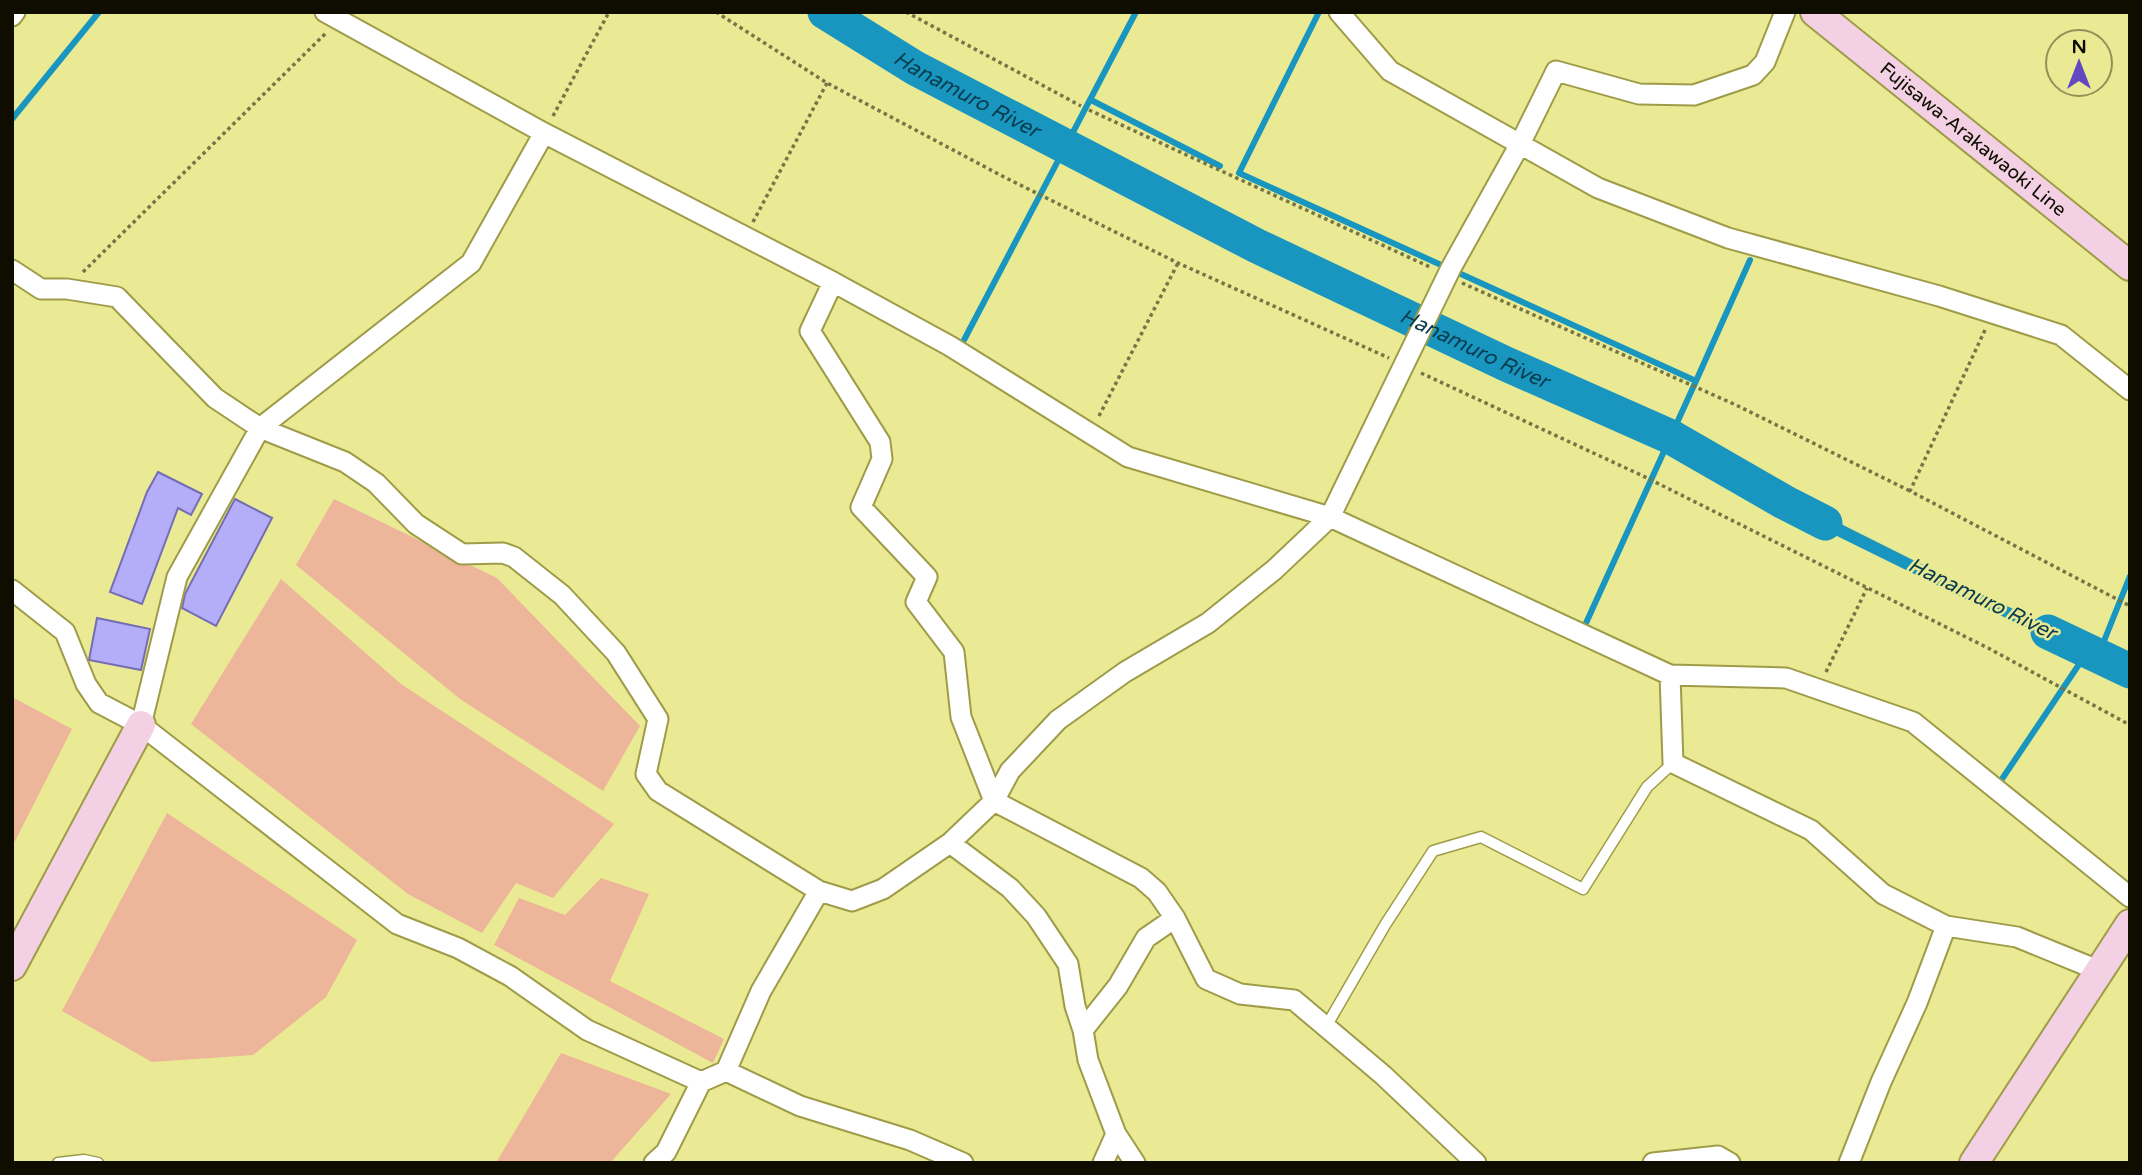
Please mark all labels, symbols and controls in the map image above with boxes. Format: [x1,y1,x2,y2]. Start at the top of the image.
north arrow [2044,28,2114,98]
text: N [2071,36,2087,58]
water label: Hanamuro River [889,45,1046,144]
street label: Fujisawa-Arakawaoki Line [1876,58,2071,221]
water label: Hanamuro River [1396,303,1555,395]
water label: Hanamuro River [1904,552,2063,647]

